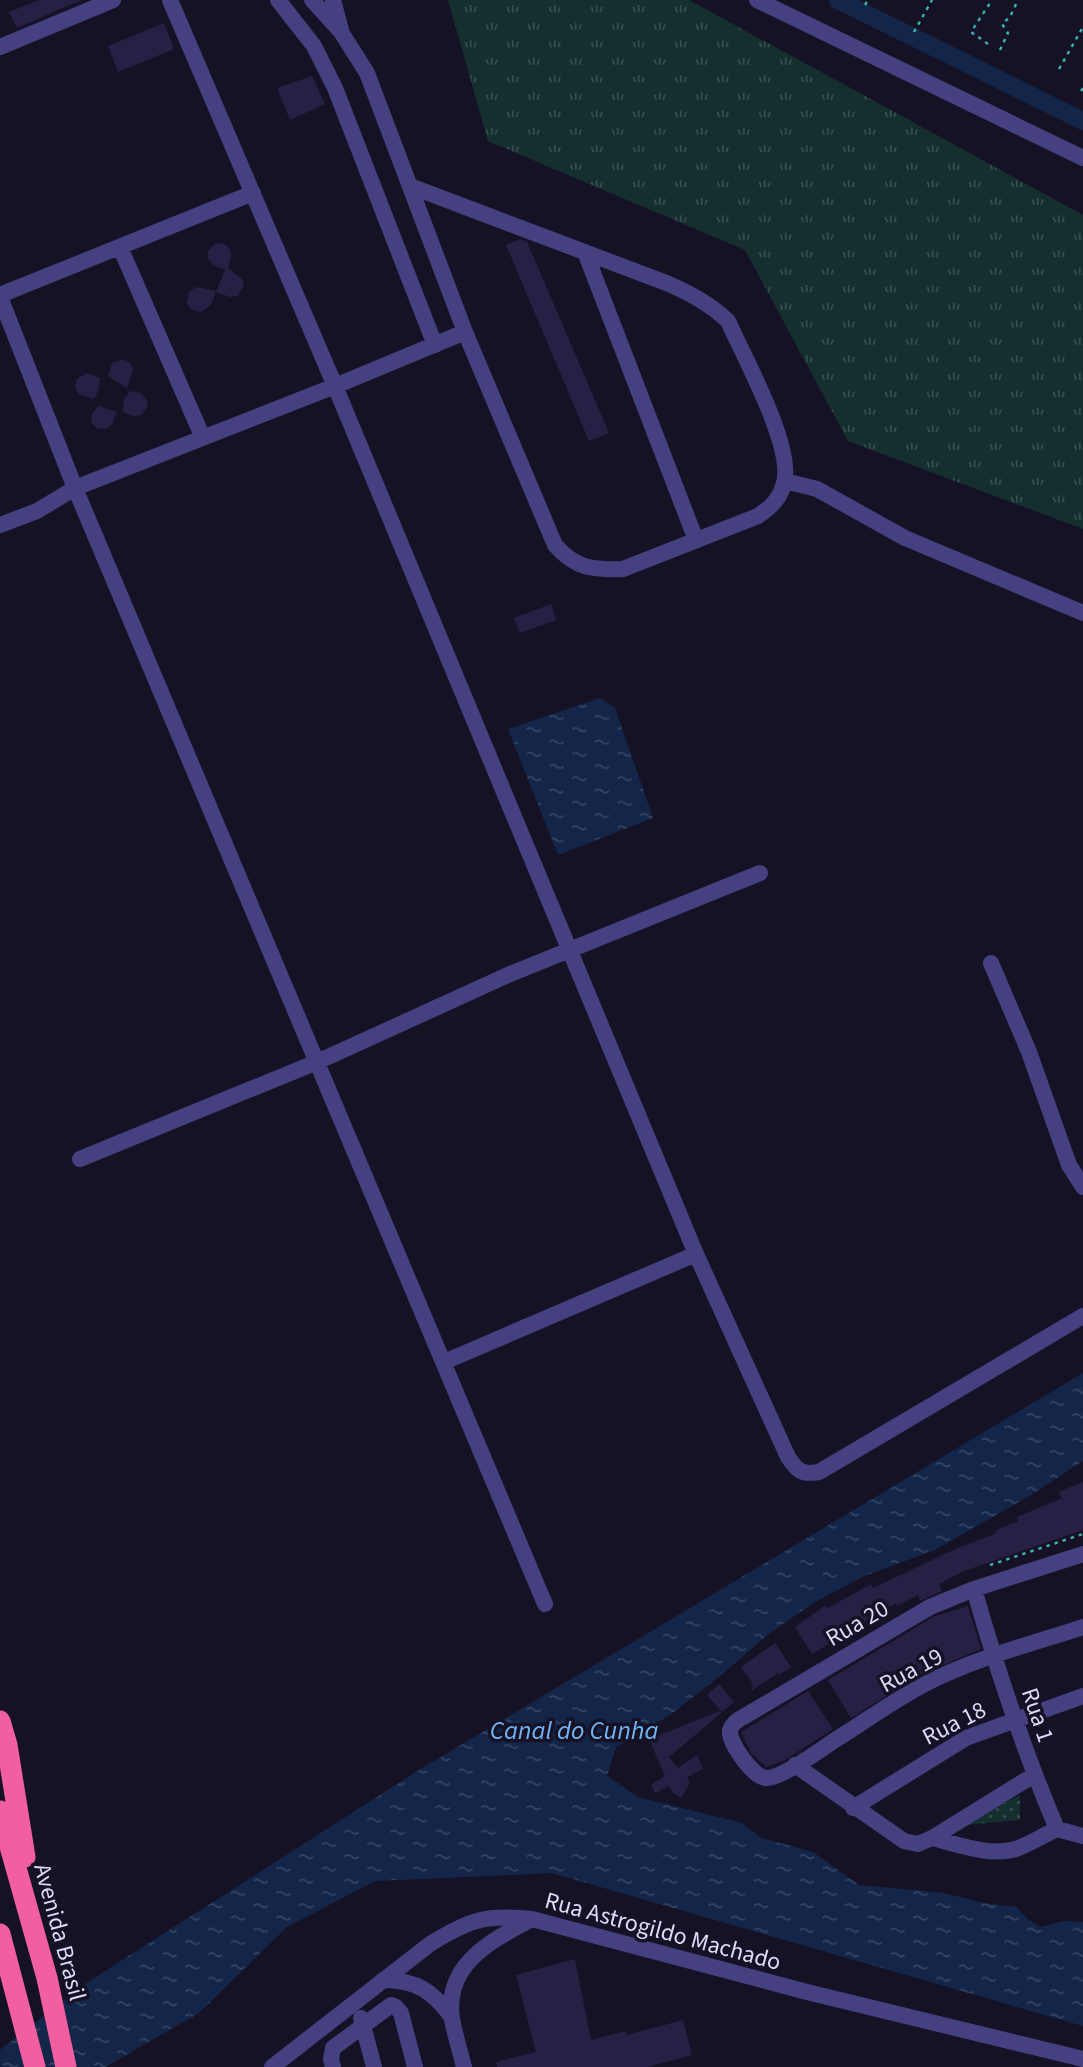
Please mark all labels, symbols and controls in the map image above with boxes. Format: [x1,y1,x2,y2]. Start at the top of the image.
street label: Rua 20 [819,1591,895,1655]
street label: Rua 19 [873,1639,949,1702]
street label: Rua 1 [1012,1683,1063,1747]
street label: Rua 18 [916,1693,992,1754]
water label: Canal do Cunha [490,1712,658,1749]
street label: Avenida Brasil [24,1859,95,2005]
street label: Rua Astrogildo Machado [541,1883,785,1980]

